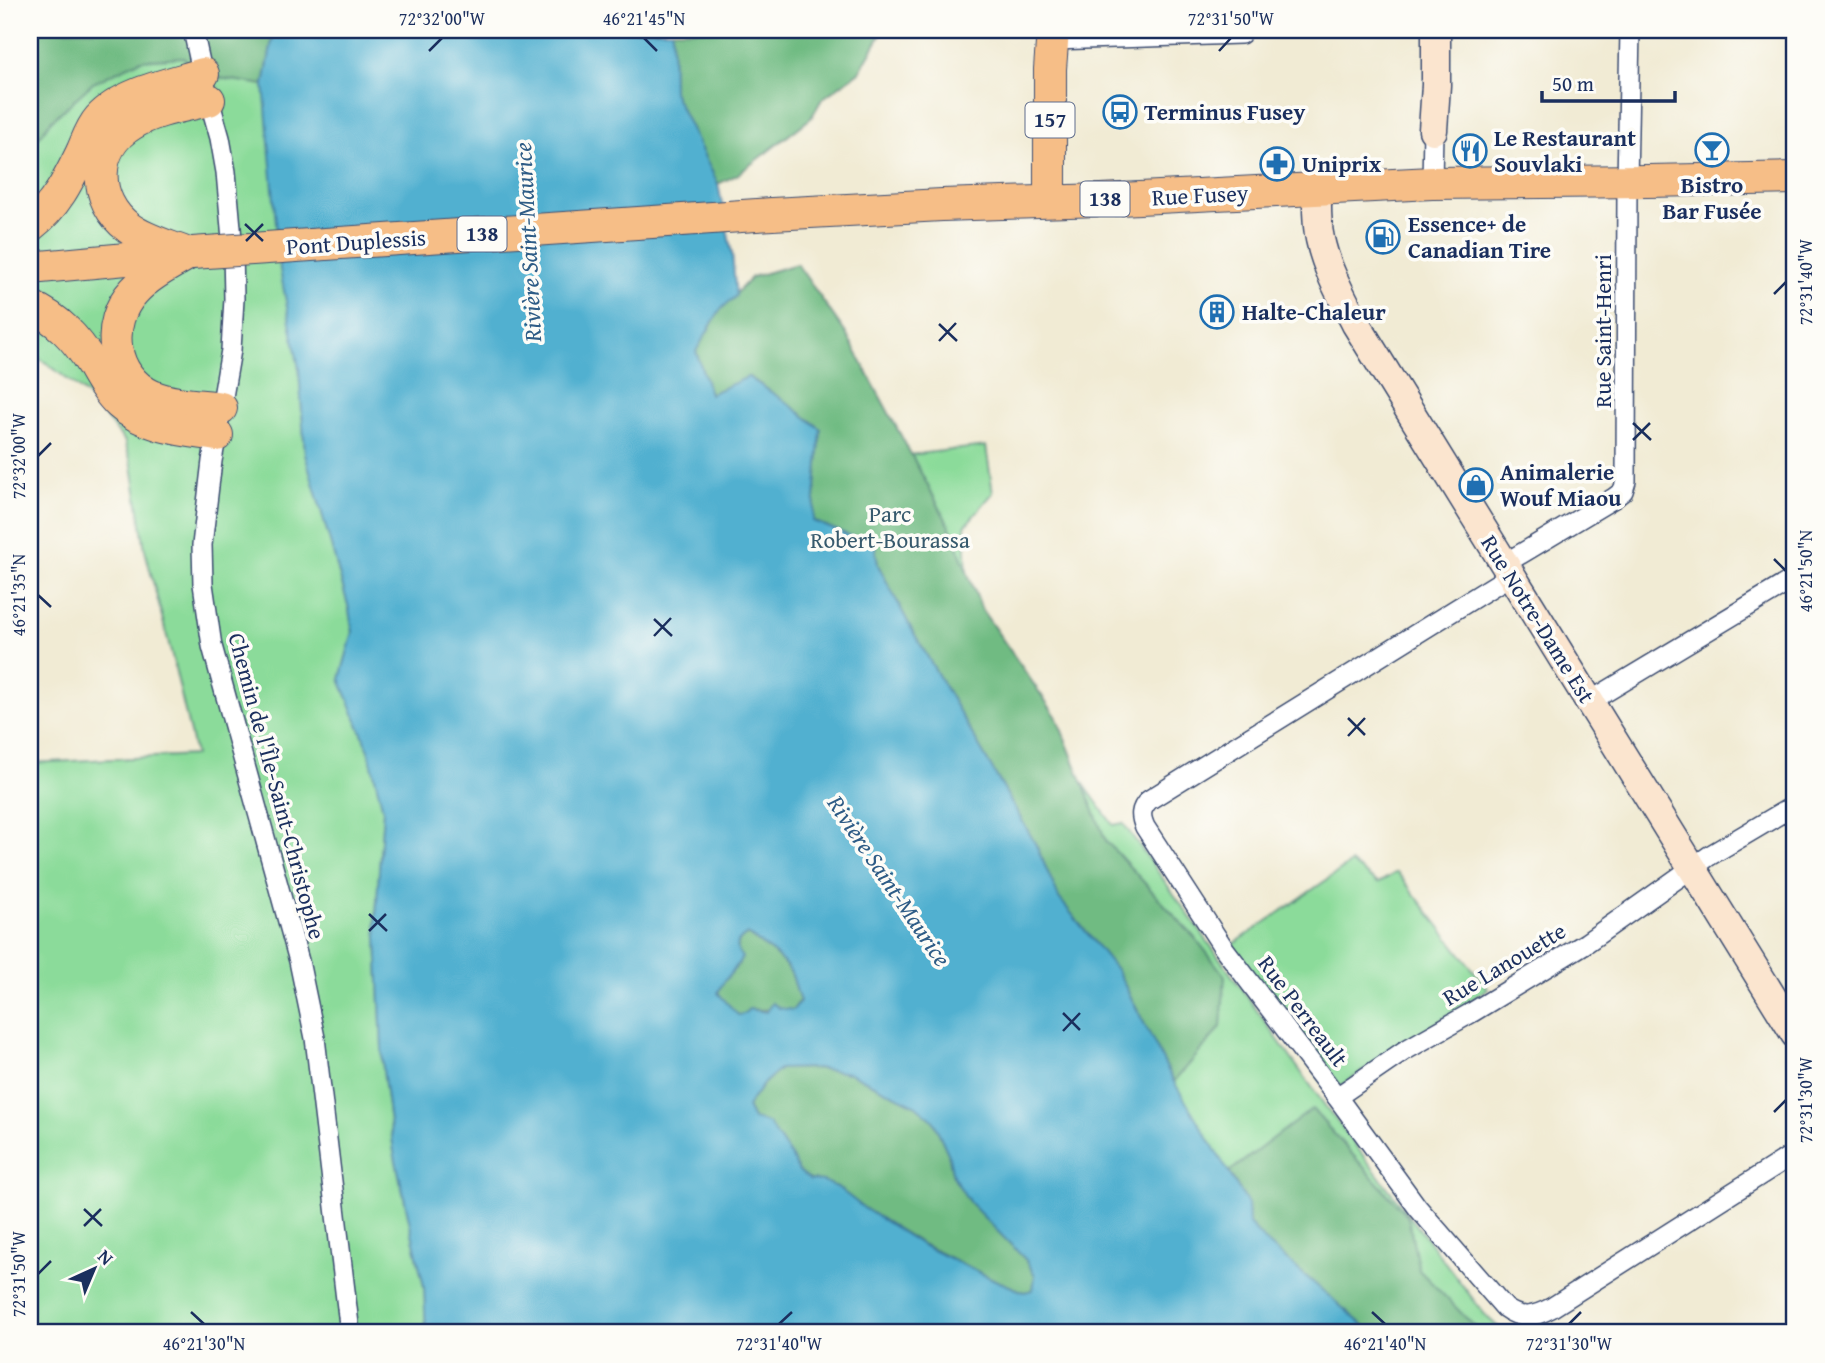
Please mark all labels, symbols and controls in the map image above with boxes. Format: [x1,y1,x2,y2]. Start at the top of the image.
text: 72°32'00"W [399,5,486,32]
text: 46°21'45"N [603,5,686,32]
text: 72°31'50"W [1188,5,1275,32]
scale bar [1542,60,1674,104]
text: 50 m [1552,68,1594,99]
bus stop icon: Terminus Fusey [1101,93,1139,131]
place label: Terminus Fusey [1144,95,1305,128]
road number: 157 [1026,102,1074,138]
place label: Le Restaurant Souvlaki [1494,121,1636,180]
bar icon: Bistro Bar Fusée [1693,131,1731,169]
restaurant icon: Le Restaurant Souvlaki [1451,132,1489,170]
water label: Rivière Saint-Maurice [505,141,550,344]
pharmacy icon: Uniprix [1258,145,1296,183]
place label: Uniprix [1302,147,1381,180]
place label: Bistro Bar Fusée [1662,168,1762,227]
street label: Rue Fusey [1151,175,1250,214]
road number: 138 [1080,182,1130,216]
place label: Essence+ de Canadian Tire [1408,207,1551,266]
road number: 138 [458,216,506,252]
fuel station icon: Essence+ de Canadian Tire [1364,218,1402,256]
street label: Pont Duplessis [285,220,427,263]
text: 72°31'40"W [1792,238,1819,325]
street label: Rue Saint-Henri [1586,254,1619,408]
building icon: Halte-Chaleur [1198,293,1236,331]
place label: Halte-Chaleur [1242,295,1386,328]
text: 72°32'00"W [5,412,32,499]
place label: Animalerie Wouf Miaou [1500,455,1622,514]
shop icon: Animalerie Wouf Miaou [1457,466,1495,504]
park label: Parc Robert-Bourassa [810,497,970,556]
street label: Rue Notre-Dame Est [1473,528,1603,709]
text: 46°21'50"N [1792,529,1819,612]
text: 46°21'35"N [5,553,32,636]
street label: Chemin de l'Île-Saint-Christophe [221,629,334,943]
water label: Rivière Saint-Maurice [818,787,960,974]
street label: Rue Lanouette [1436,914,1572,1013]
street label: Rue Perreault [1251,948,1356,1073]
text: 72°31'30"W [1792,1056,1819,1143]
text: 72°31'50"W [5,1230,32,1317]
north arrow [60,1234,130,1304]
text: N [92,1242,120,1271]
text: 46°21'30"N [163,1330,246,1357]
text: 72°31'40"W [736,1330,823,1357]
text: 46°21'40"N [1344,1330,1427,1357]
text: 72°31'30"W [1526,1330,1613,1357]

